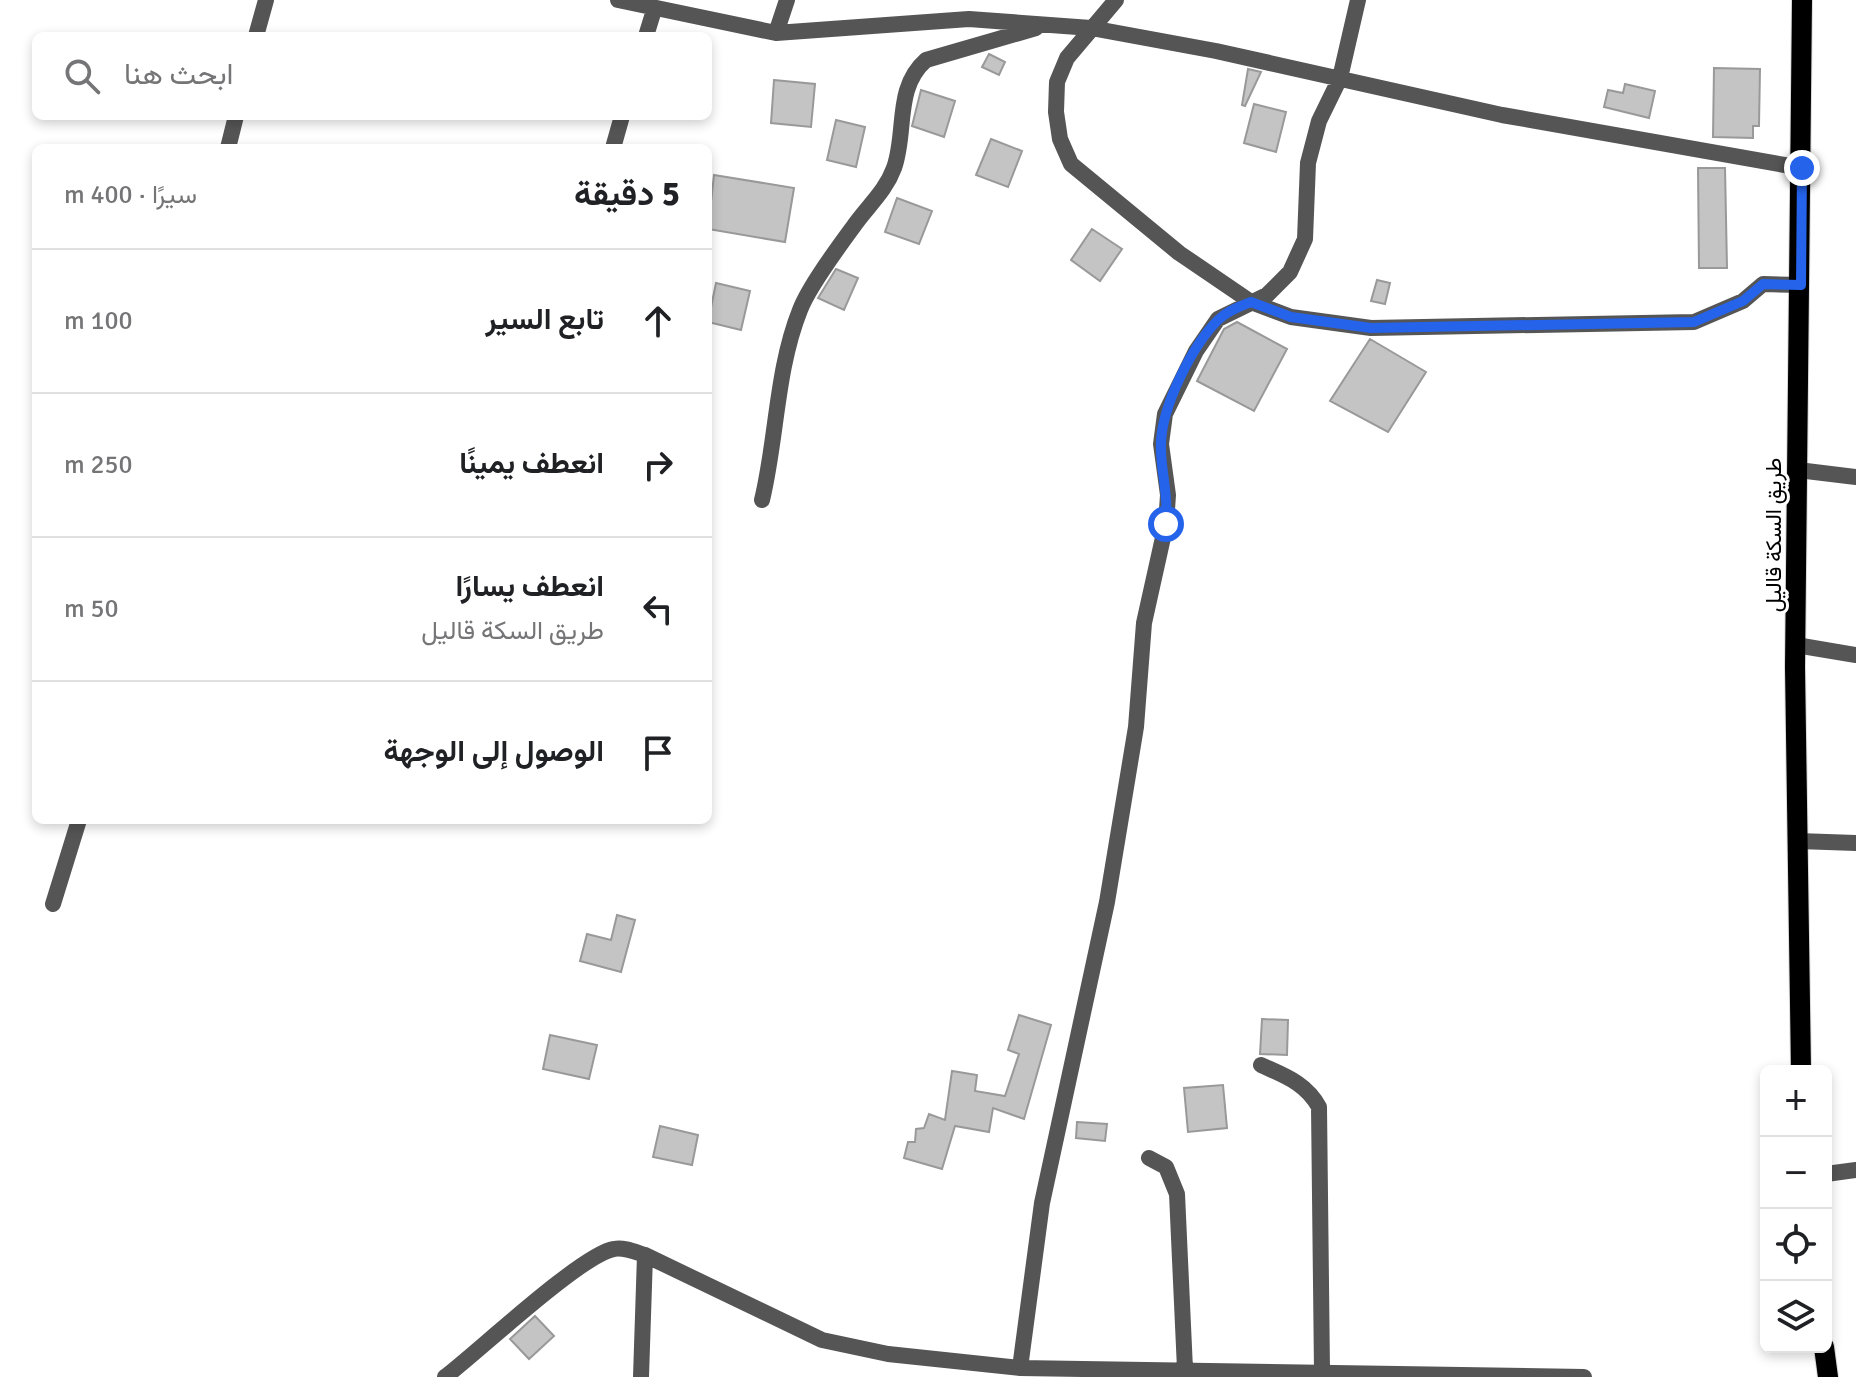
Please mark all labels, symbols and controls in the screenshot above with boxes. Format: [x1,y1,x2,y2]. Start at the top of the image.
search box [32,32,712,120]
icon: search [60,54,104,98]
text: ابحث هنا [124,56,234,93]
route end [1784,150,1820,186]
text: 5 دقيقة [574,173,680,215]
text: سيرًا · 400 m [64,179,197,211]
icon: ahead [636,299,680,343]
text: تابع السير [486,301,604,338]
text: 100 m [64,305,133,337]
icon: right [636,443,680,487]
text: انعطف يمينًا [459,445,604,482]
text: 250 m [64,449,133,481]
street label: طريق السكة قاليل [1760,458,1787,612]
route start [1148,506,1184,542]
text: انعطف يسارًا [455,568,604,605]
icon: left [636,587,680,631]
text: 50 m [64,593,119,625]
text: طريق السكة قاليل [421,615,604,647]
icon: arrive [636,731,680,775]
text: الوصول إلى الوجهة [383,733,604,770]
map controls [1760,1065,1832,1353]
button: + [1760,1065,1832,1137]
button: − [1760,1137,1832,1209]
button: locate [1760,1209,1832,1281]
button: layers [1760,1281,1832,1353]

